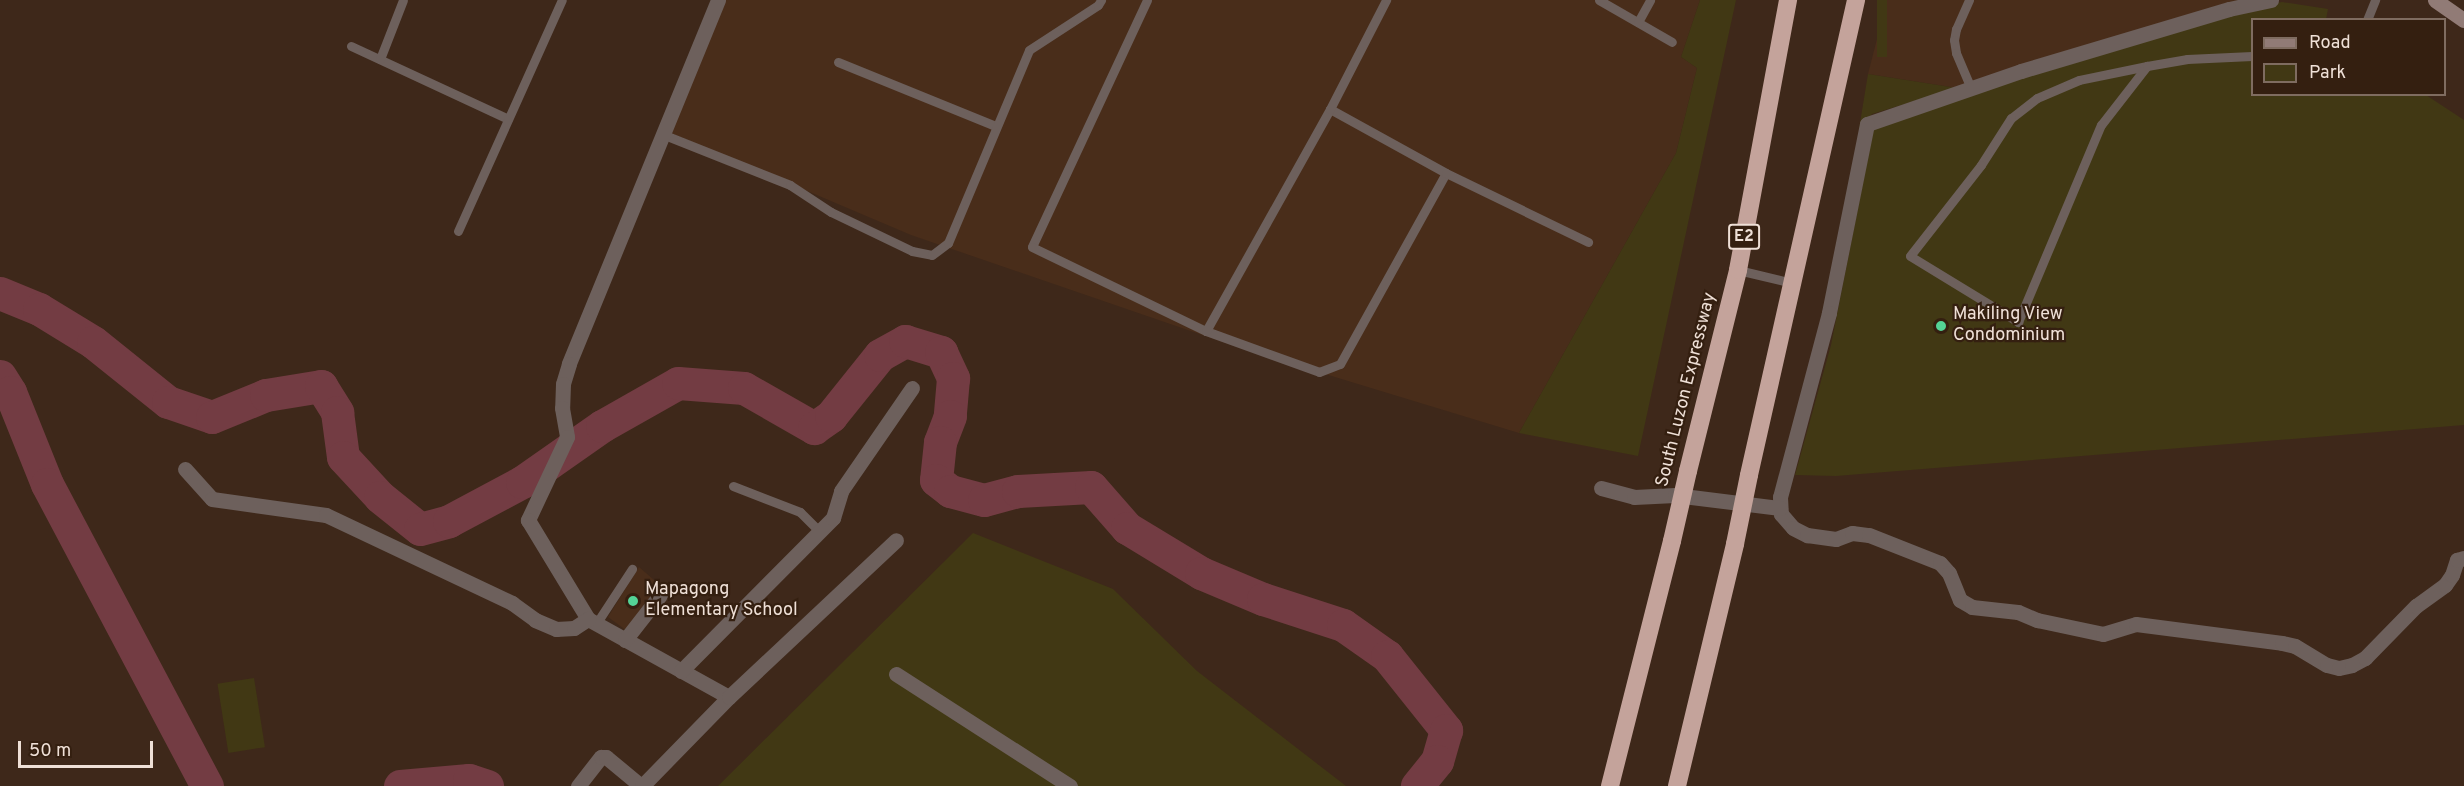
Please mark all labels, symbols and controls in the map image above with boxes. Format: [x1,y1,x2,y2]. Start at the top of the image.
legend [2251,18,2446,96]
text: Road [2309,32,2351,55]
text: Park [2309,62,2346,85]
road number: E2 [1728,224,1760,250]
street label: South Luzon Expressway [1652,291,1722,489]
place label: Makiling View Condominium [1953,305,2065,348]
marker: Makiling View Condominium [1934,319,1948,333]
place label: Mapagong Elementary School [645,580,798,622]
marker: Mapagong Elementary School [626,594,640,608]
scale bar [21,729,156,767]
text: 50 m [29,740,71,763]

